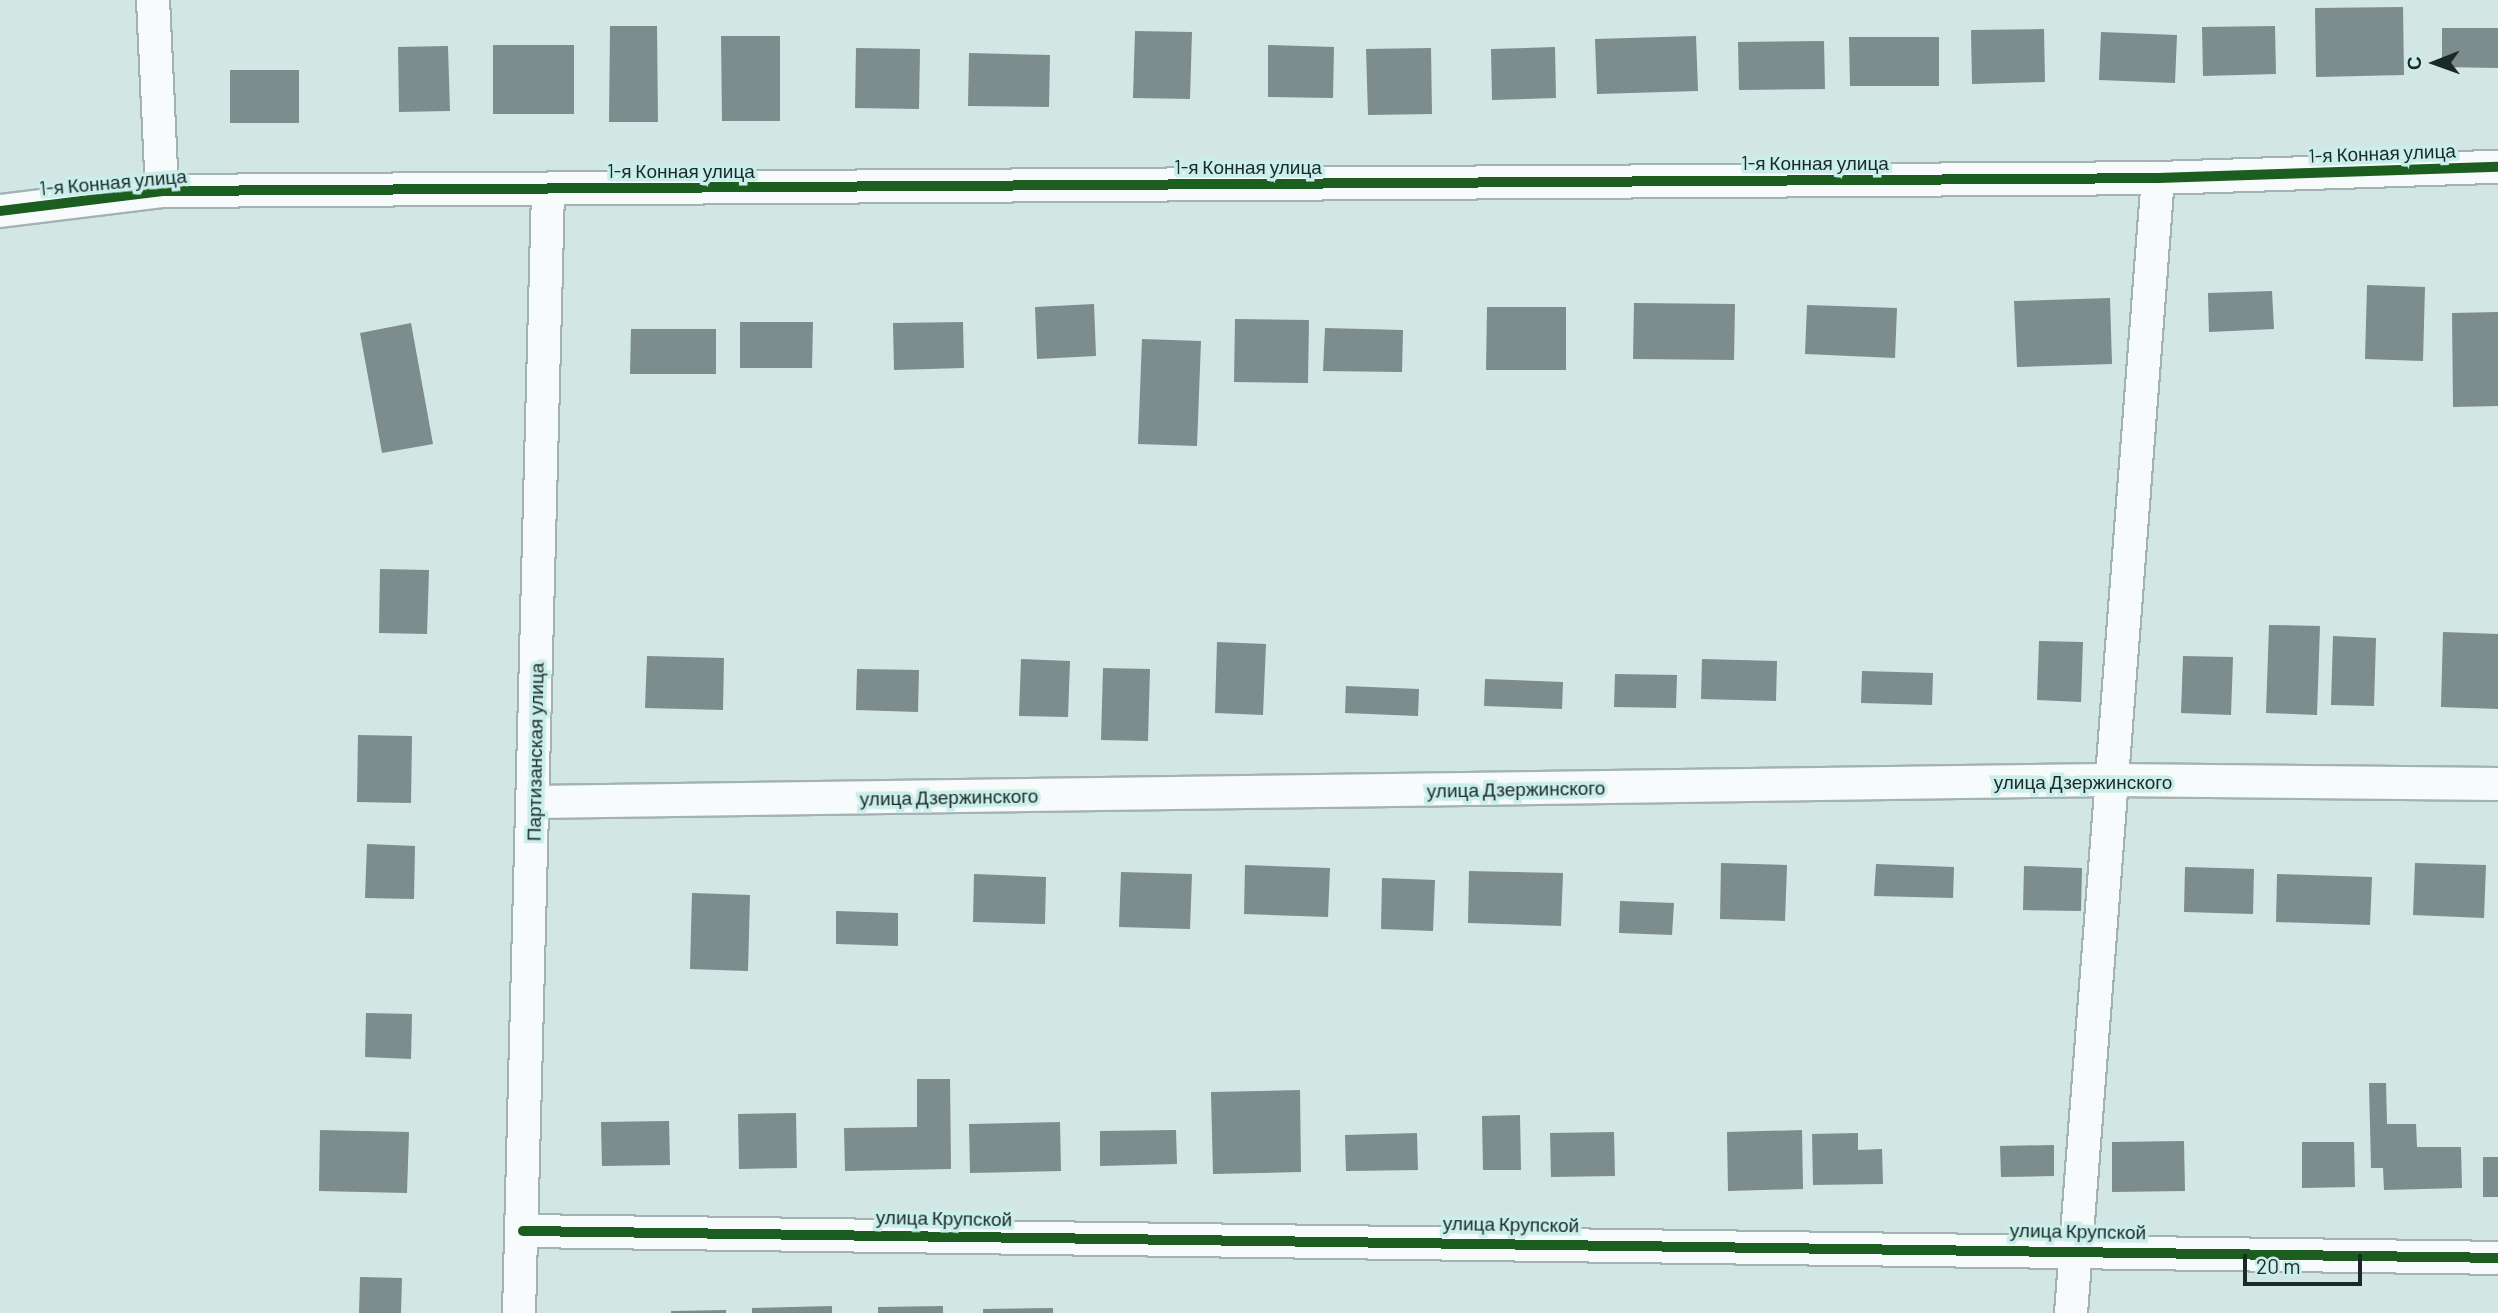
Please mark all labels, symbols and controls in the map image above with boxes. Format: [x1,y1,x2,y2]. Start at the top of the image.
north arrow [2400,28,2470,98]
text: С [2402,56,2425,70]
street label: 1-я Конная улица [2308,139,2456,167]
street label: 1-я Конная улица [1741,152,1889,174]
street label: 1-я Конная улица [1174,156,1322,178]
street label: 1-я Конная улица [607,160,755,182]
street label: 1-я Конная улица [38,164,188,200]
street label: Партизанская улица [522,663,548,841]
street label: улица Дзержинского [1994,771,2172,793]
street label: улица Дзержинского [1426,776,1606,802]
street label: улица Дзержинского [859,784,1039,810]
street label: улица Крупской [876,1205,1012,1231]
street label: улица Крупской [1443,1211,1579,1237]
street label: улица Крупской [2010,1218,2146,1244]
scale bar [2246,1240,2365,1284]
text: 20 m [2256,1253,2301,1278]

